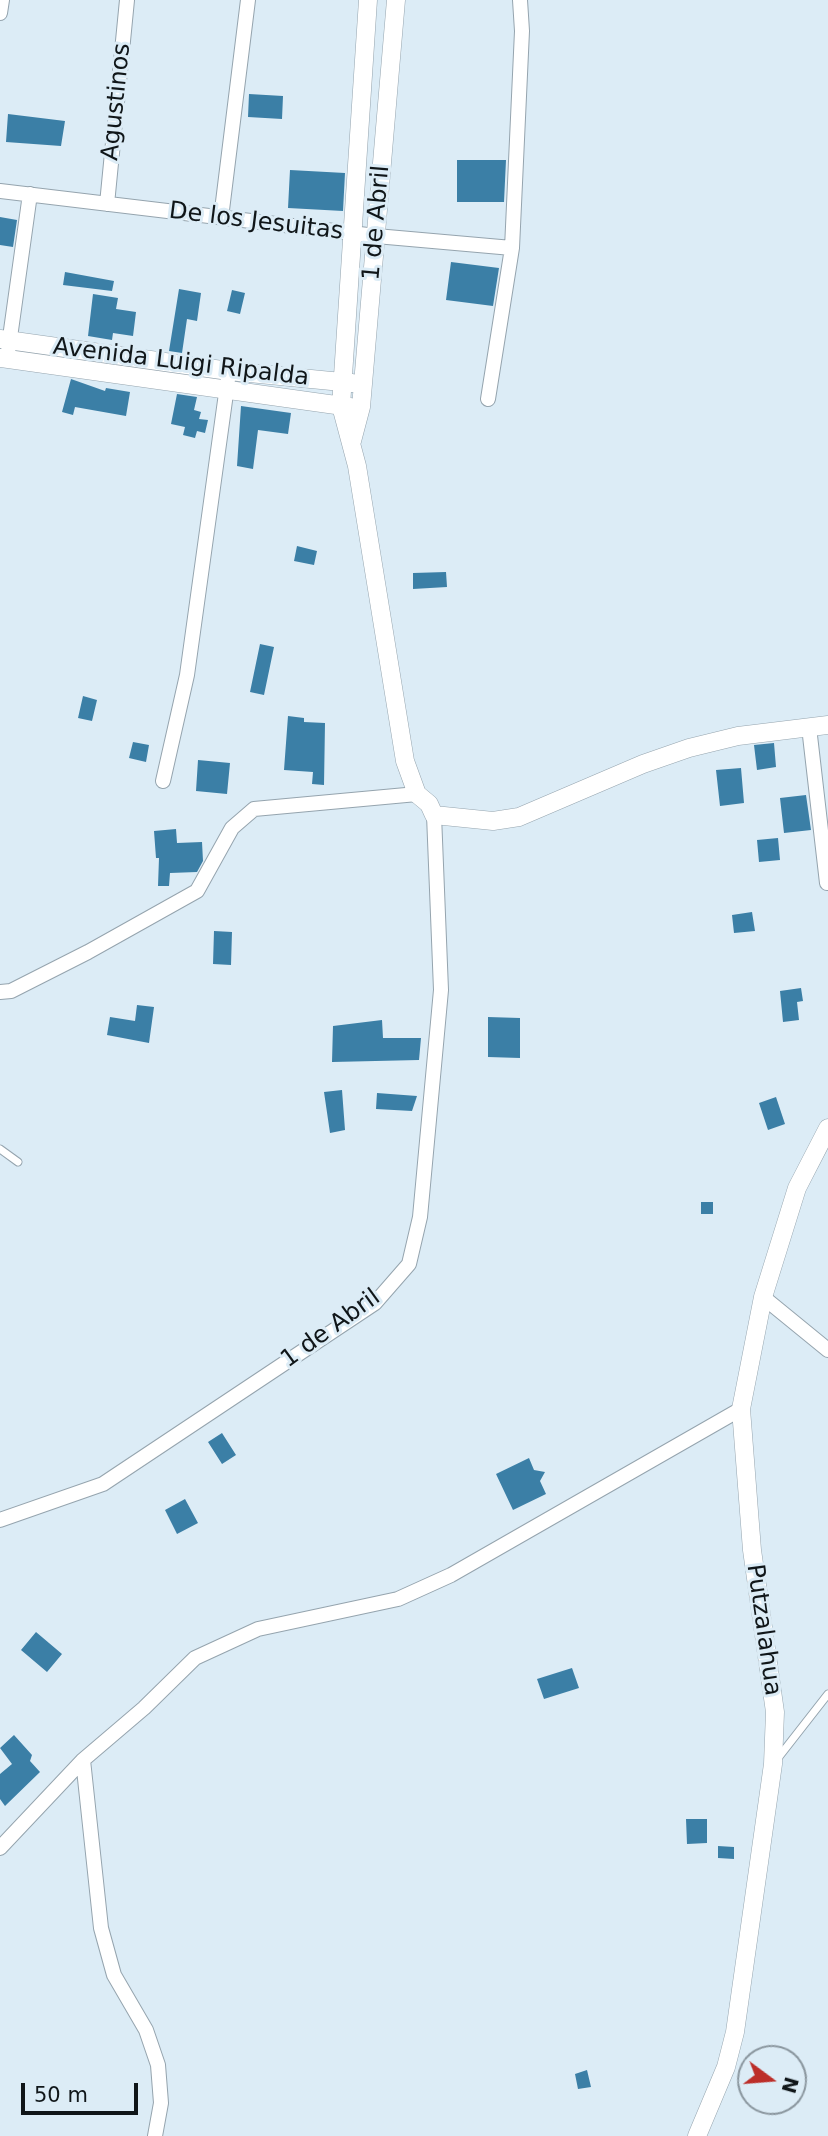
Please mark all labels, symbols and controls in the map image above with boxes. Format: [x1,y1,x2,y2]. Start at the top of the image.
street label: Agustinos [97,42,137,162]
street label: 1 de Abril [358,164,396,282]
street label: De los Jesuitas [167,197,345,247]
street label: Avenida Luigi Ripalda [51,333,311,393]
street label: 1 de Abril [276,1283,386,1375]
street label: Putzalahua [740,1562,786,1698]
north arrow [737,2045,807,2115]
scale bar [24,2070,142,2114]
text: N [777,2075,803,2096]
text: 50 m [34,2083,88,2107]

